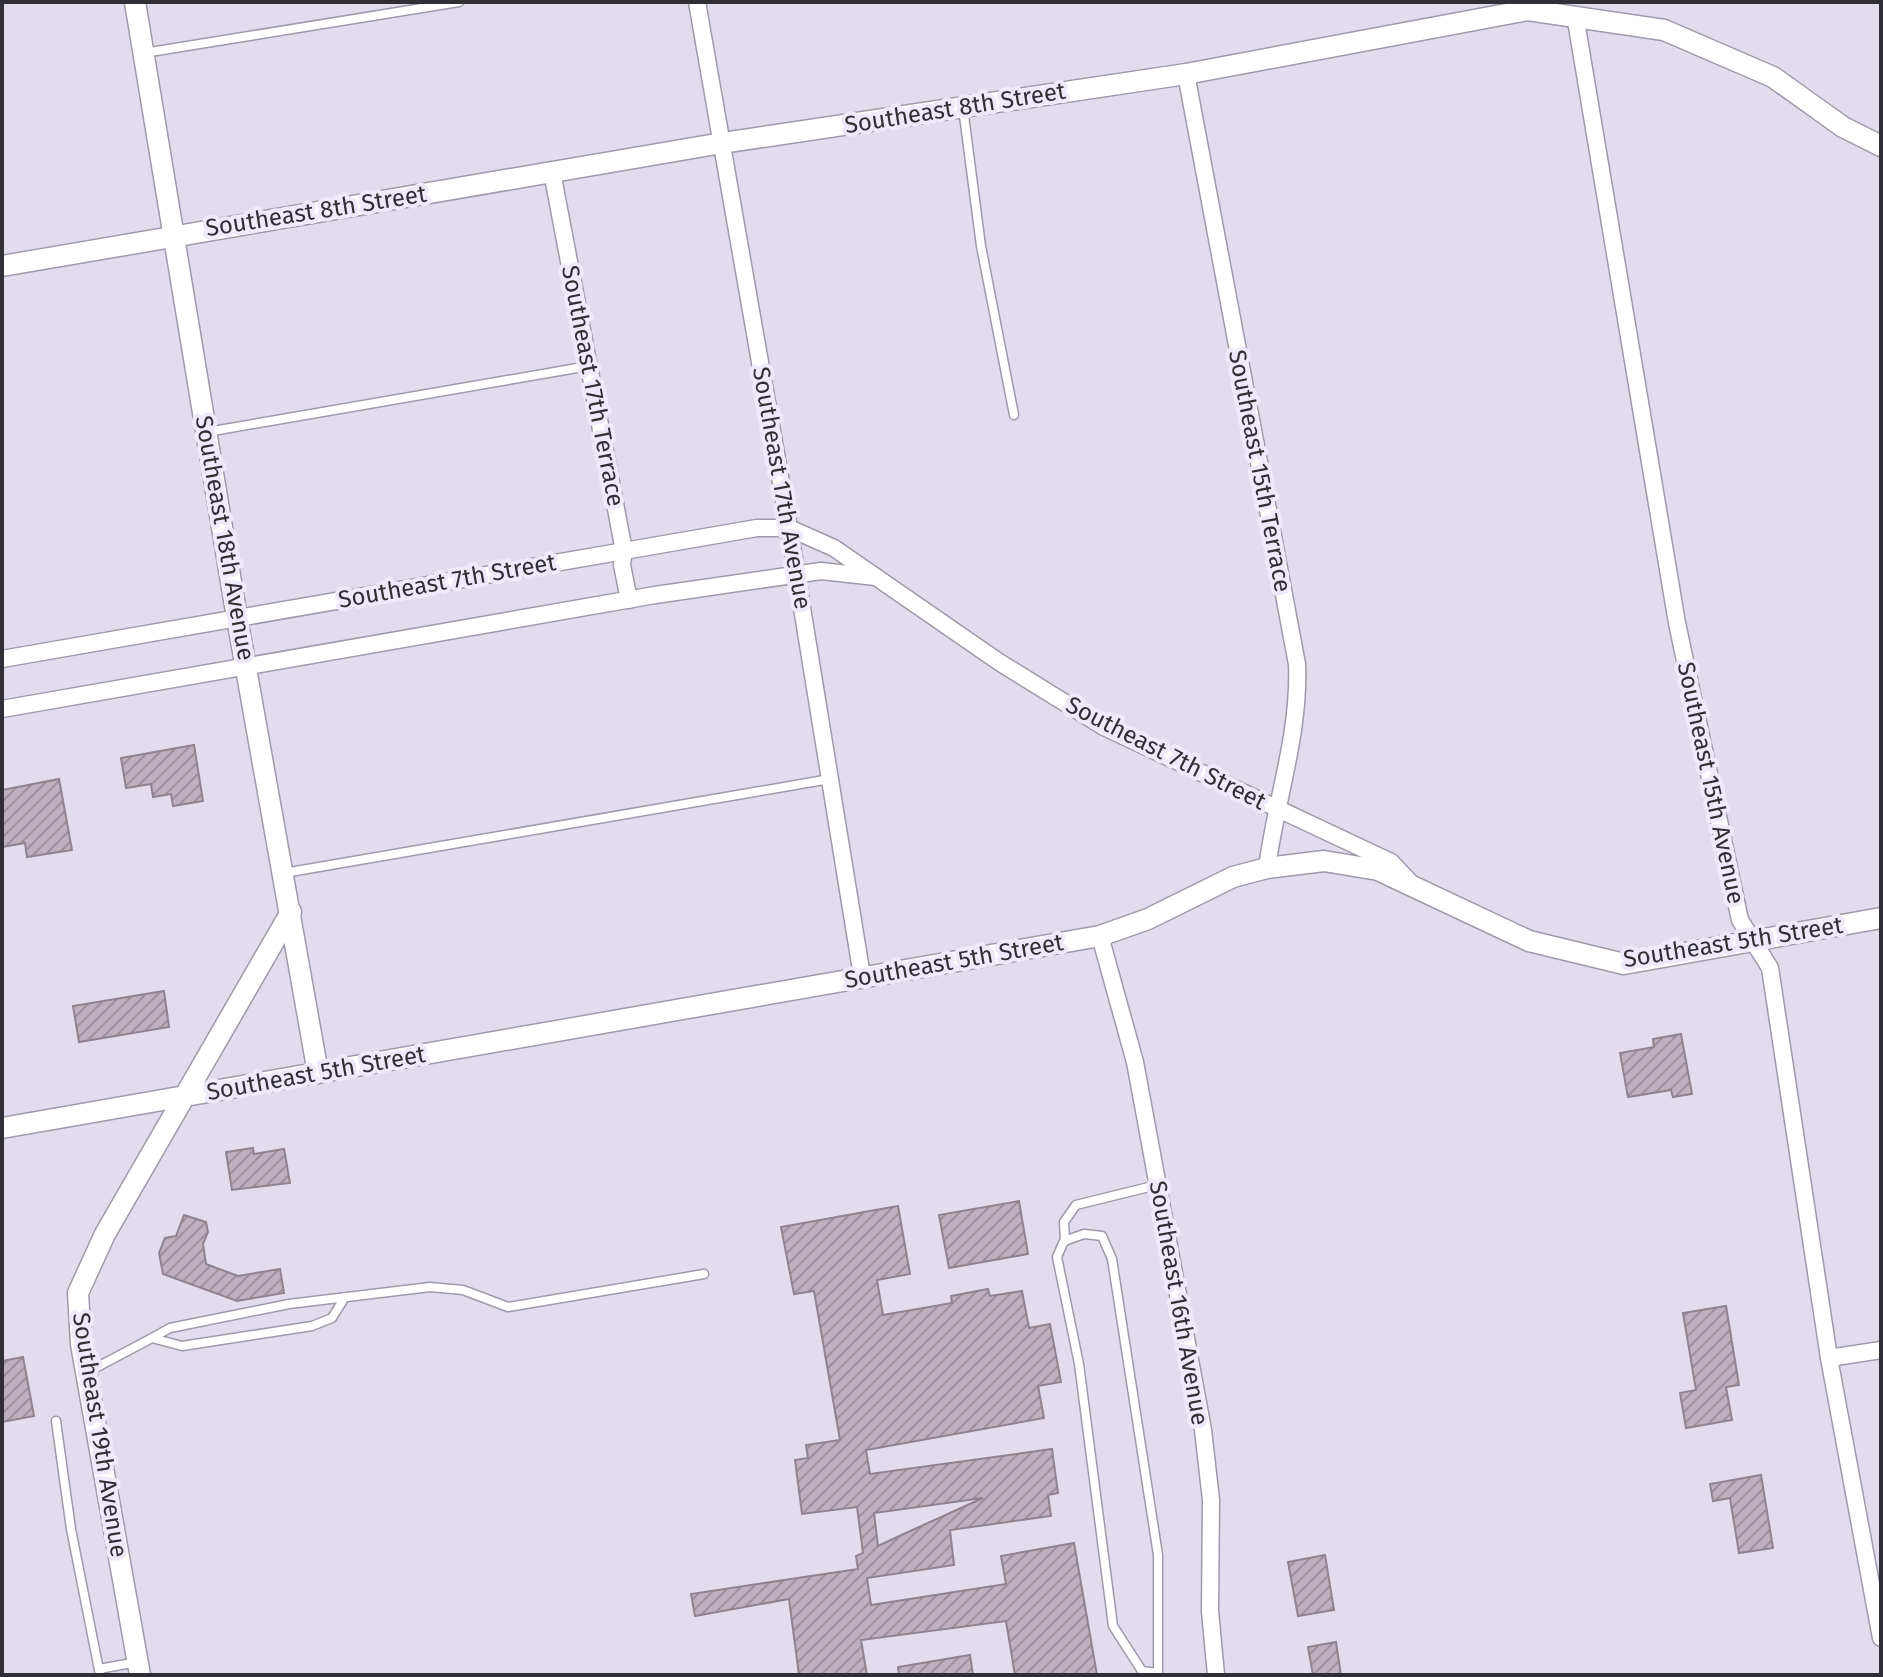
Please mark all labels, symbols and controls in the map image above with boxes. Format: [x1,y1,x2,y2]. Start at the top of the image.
street label: Southeast 8th Street [843,77,1068,139]
street label: Southeast 8th Street [204,180,429,242]
street label: Southeast 17th Terrace [556,263,630,509]
street label: Southeast 15th Terrace [1223,348,1297,594]
street label: Southeast 17th Avenue [747,365,817,611]
street label: Southeast 18th Avenue [190,413,260,663]
street label: Southeast 7th Street [336,548,558,614]
street label: Southeast 15th Avenue [1672,659,1750,907]
street label: Southeast 7th Street [1061,690,1271,816]
street label: Southeast 5th Street [1621,911,1845,973]
street label: Southeast 5th Street [842,928,1066,994]
street label: Southeast 5th Street [204,1040,428,1106]
street label: Southeast 16th Avenue [1144,1179,1214,1427]
street label: Southeast 19th Avenue [67,1311,133,1559]

